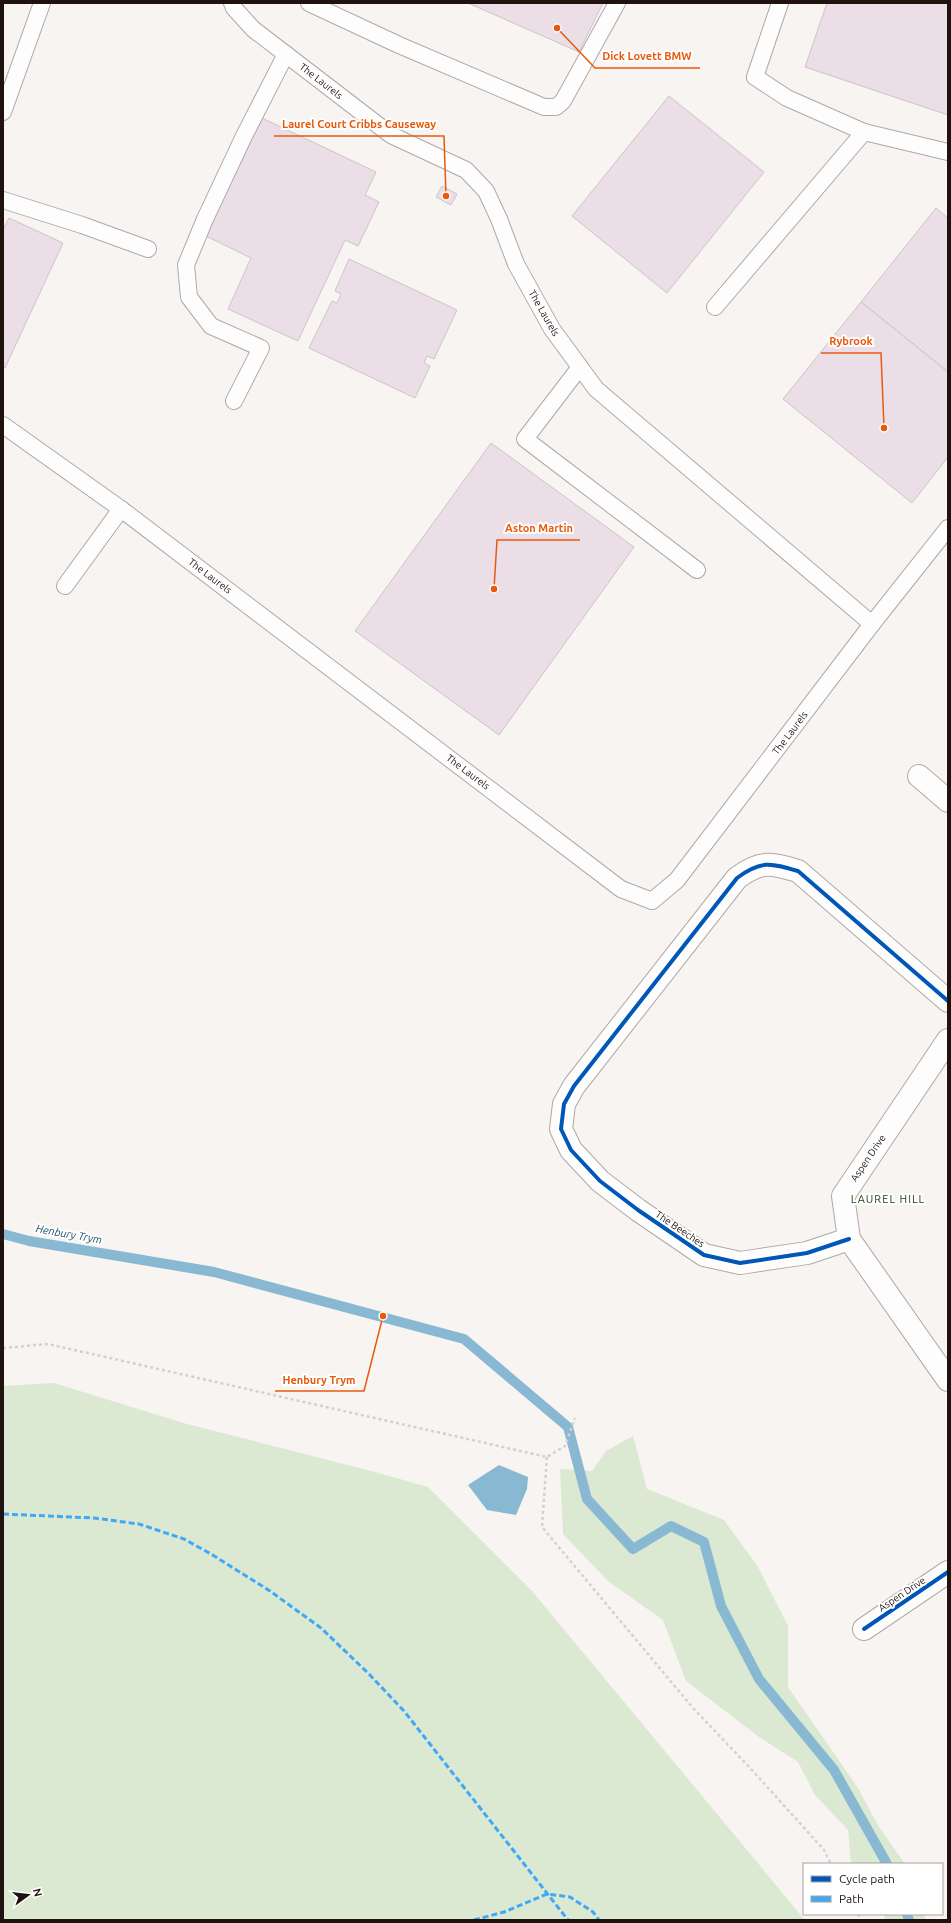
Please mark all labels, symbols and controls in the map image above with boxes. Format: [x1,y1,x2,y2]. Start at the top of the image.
callout: Dick Lovett BMW [595,45,700,68]
text: Dick Lovett BMW [602,50,692,62]
street label: The Laurels [297,61,345,101]
callout: Laurel Court Cribbs Causeway [274,113,444,136]
text: Laurel Court Cribbs Causeway [282,118,436,130]
street label: The Laurels [526,288,562,338]
callout: Rybrook [821,330,881,353]
text: Rybrook [829,335,874,347]
callout: Aston Martin [497,517,580,540]
text: Aston Martin [505,522,573,534]
street label: The Laurels [186,556,234,596]
street label: The Laurels [770,709,810,757]
street label: The Laurels [444,752,492,792]
street label: Aspen Drive [848,1133,888,1183]
district label: LAUREL HILL [851,1193,925,1205]
street label: The Beeches [653,1209,707,1249]
water label: Henbury Trym [35,1222,103,1246]
callout: Henbury Trym [275,1368,364,1391]
text: Henbury Trym [282,1374,356,1386]
street label: Aspen Drive [877,1574,927,1614]
legend [803,1863,943,1915]
text: Cycle path [839,1872,895,1885]
north arrow [8,1875,48,1915]
text: N [31,1887,45,1898]
text: Path [839,1892,864,1905]

